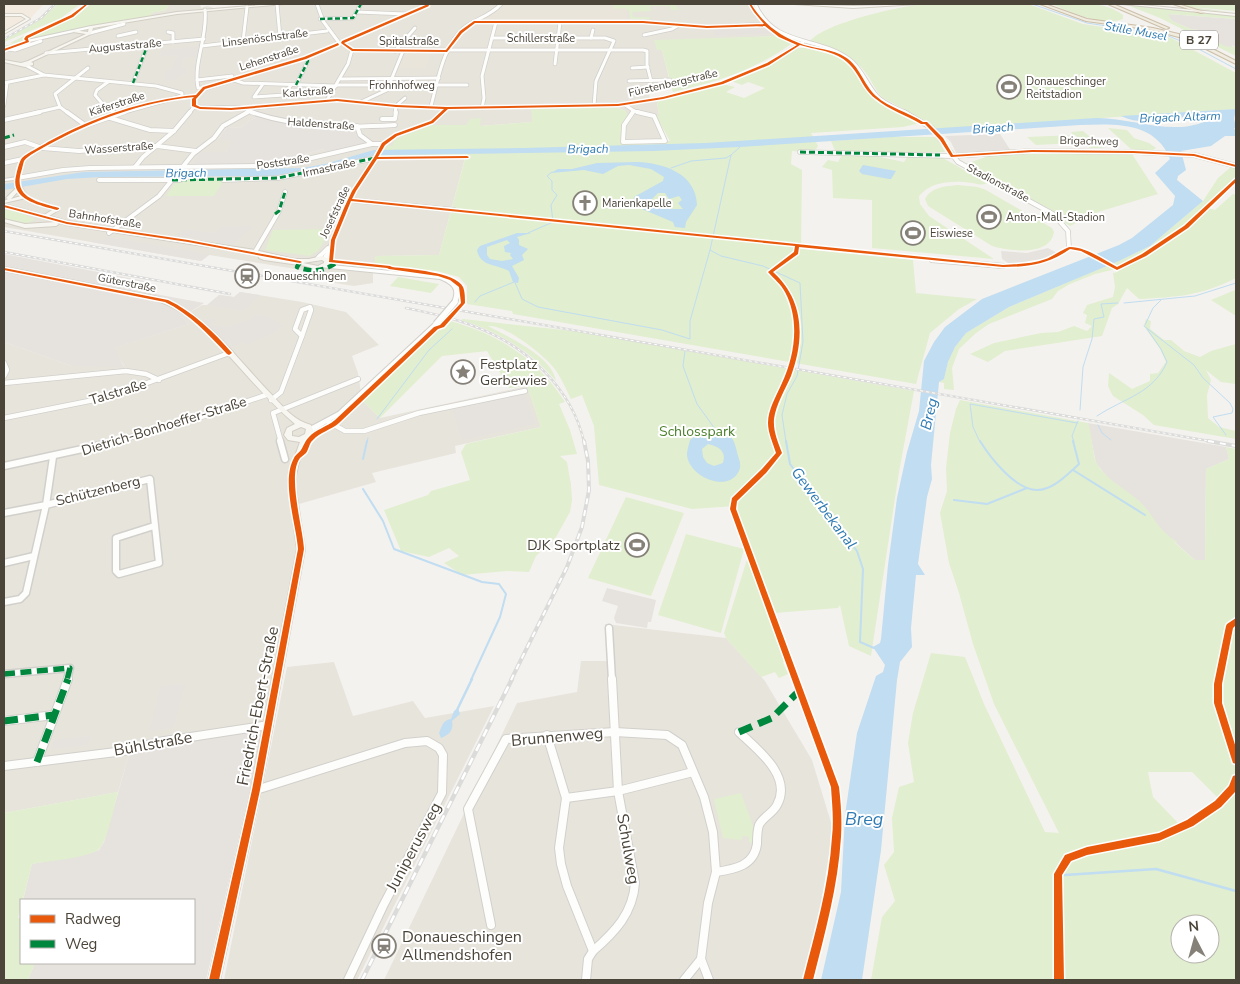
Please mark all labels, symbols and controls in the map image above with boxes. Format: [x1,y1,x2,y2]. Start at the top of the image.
water label: Stille Musel [1103,18,1169,44]
street label: Linsenöschstraße [221,25,309,51]
road number: B 27 [1180,30,1218,50]
street label: Schillerstraße [507,31,575,46]
street label: Spitalstraße [379,34,439,49]
street label: Augustastraße [88,35,162,57]
street label: Lehenstraße [237,41,301,75]
street label: Fürstenbergstraße [627,65,719,101]
sports icon: Donaueschinger Reitstadion [996,74,1022,100]
place label: Donaueschinger Reitstadion [1026,74,1106,102]
street label: Frohnhofweg [369,78,435,93]
street label: Karlstraße [282,83,334,101]
street label: Käferstraße [87,88,147,120]
water label: Brigach Altarm [1139,108,1221,126]
street label: Haldenstraße [287,114,355,134]
water label: Brigach [972,119,1014,137]
street label: Brigachweg [1059,133,1119,149]
street label: Wasserstraße [84,138,154,158]
water label: Brigach [567,141,609,157]
street label: Poststraße [256,151,311,173]
street label: Irmastraße [301,155,357,181]
street label: Stadionstraße [964,160,1032,206]
water label: Brigach [165,165,207,181]
street label: Josefstraße [316,183,354,241]
church icon: Marienkapelle [572,190,598,216]
place label: Marienkapelle [602,196,672,211]
sports icon: Anton-Mall-Stadion [976,204,1002,230]
street label: Bahnhofstraße [68,206,142,232]
place label: Anton-Mall-Stadion [1006,210,1105,225]
sports icon: Eiswiese [900,220,926,246]
place label: Eiswiese [930,226,973,241]
station icon: Donaueschingen [234,263,260,289]
place label: Donaueschingen [264,269,346,284]
street label: Güterstraße [97,270,158,296]
place label: Festplatz Gerbewies [480,355,548,390]
place icon: Festplatz Gerbewies [450,359,476,385]
street label: Talstraße [87,374,149,410]
street label: Dietrich-Bonhoeffer-Straße [79,392,249,460]
water label: Breg [916,396,942,432]
park label: Schlosspark [659,422,736,441]
water label: Gewerbekanal [787,463,861,553]
street label: Schützenberg [54,471,142,511]
sports icon: DJK Sportplatz [624,532,650,558]
place label: DJK Sportplatz [527,536,621,555]
street label: Friedrich-Ebert-Straße [232,625,284,787]
street label: Brunnenweg [510,722,604,752]
street label: Bühlstraße [112,726,194,762]
street label: Juniperusweg [381,798,447,896]
water label: Breg [845,807,883,831]
street label: Schulweg [611,812,645,886]
legend [20,899,195,964]
text: Radweg [65,909,121,929]
north arrow [1170,914,1220,964]
text: N [1187,917,1200,937]
place label: Donaueschingen Allmendshofen [402,926,522,966]
station icon: Donaueschingen Allmendshofen [371,933,397,959]
text: Weg [65,934,97,954]

